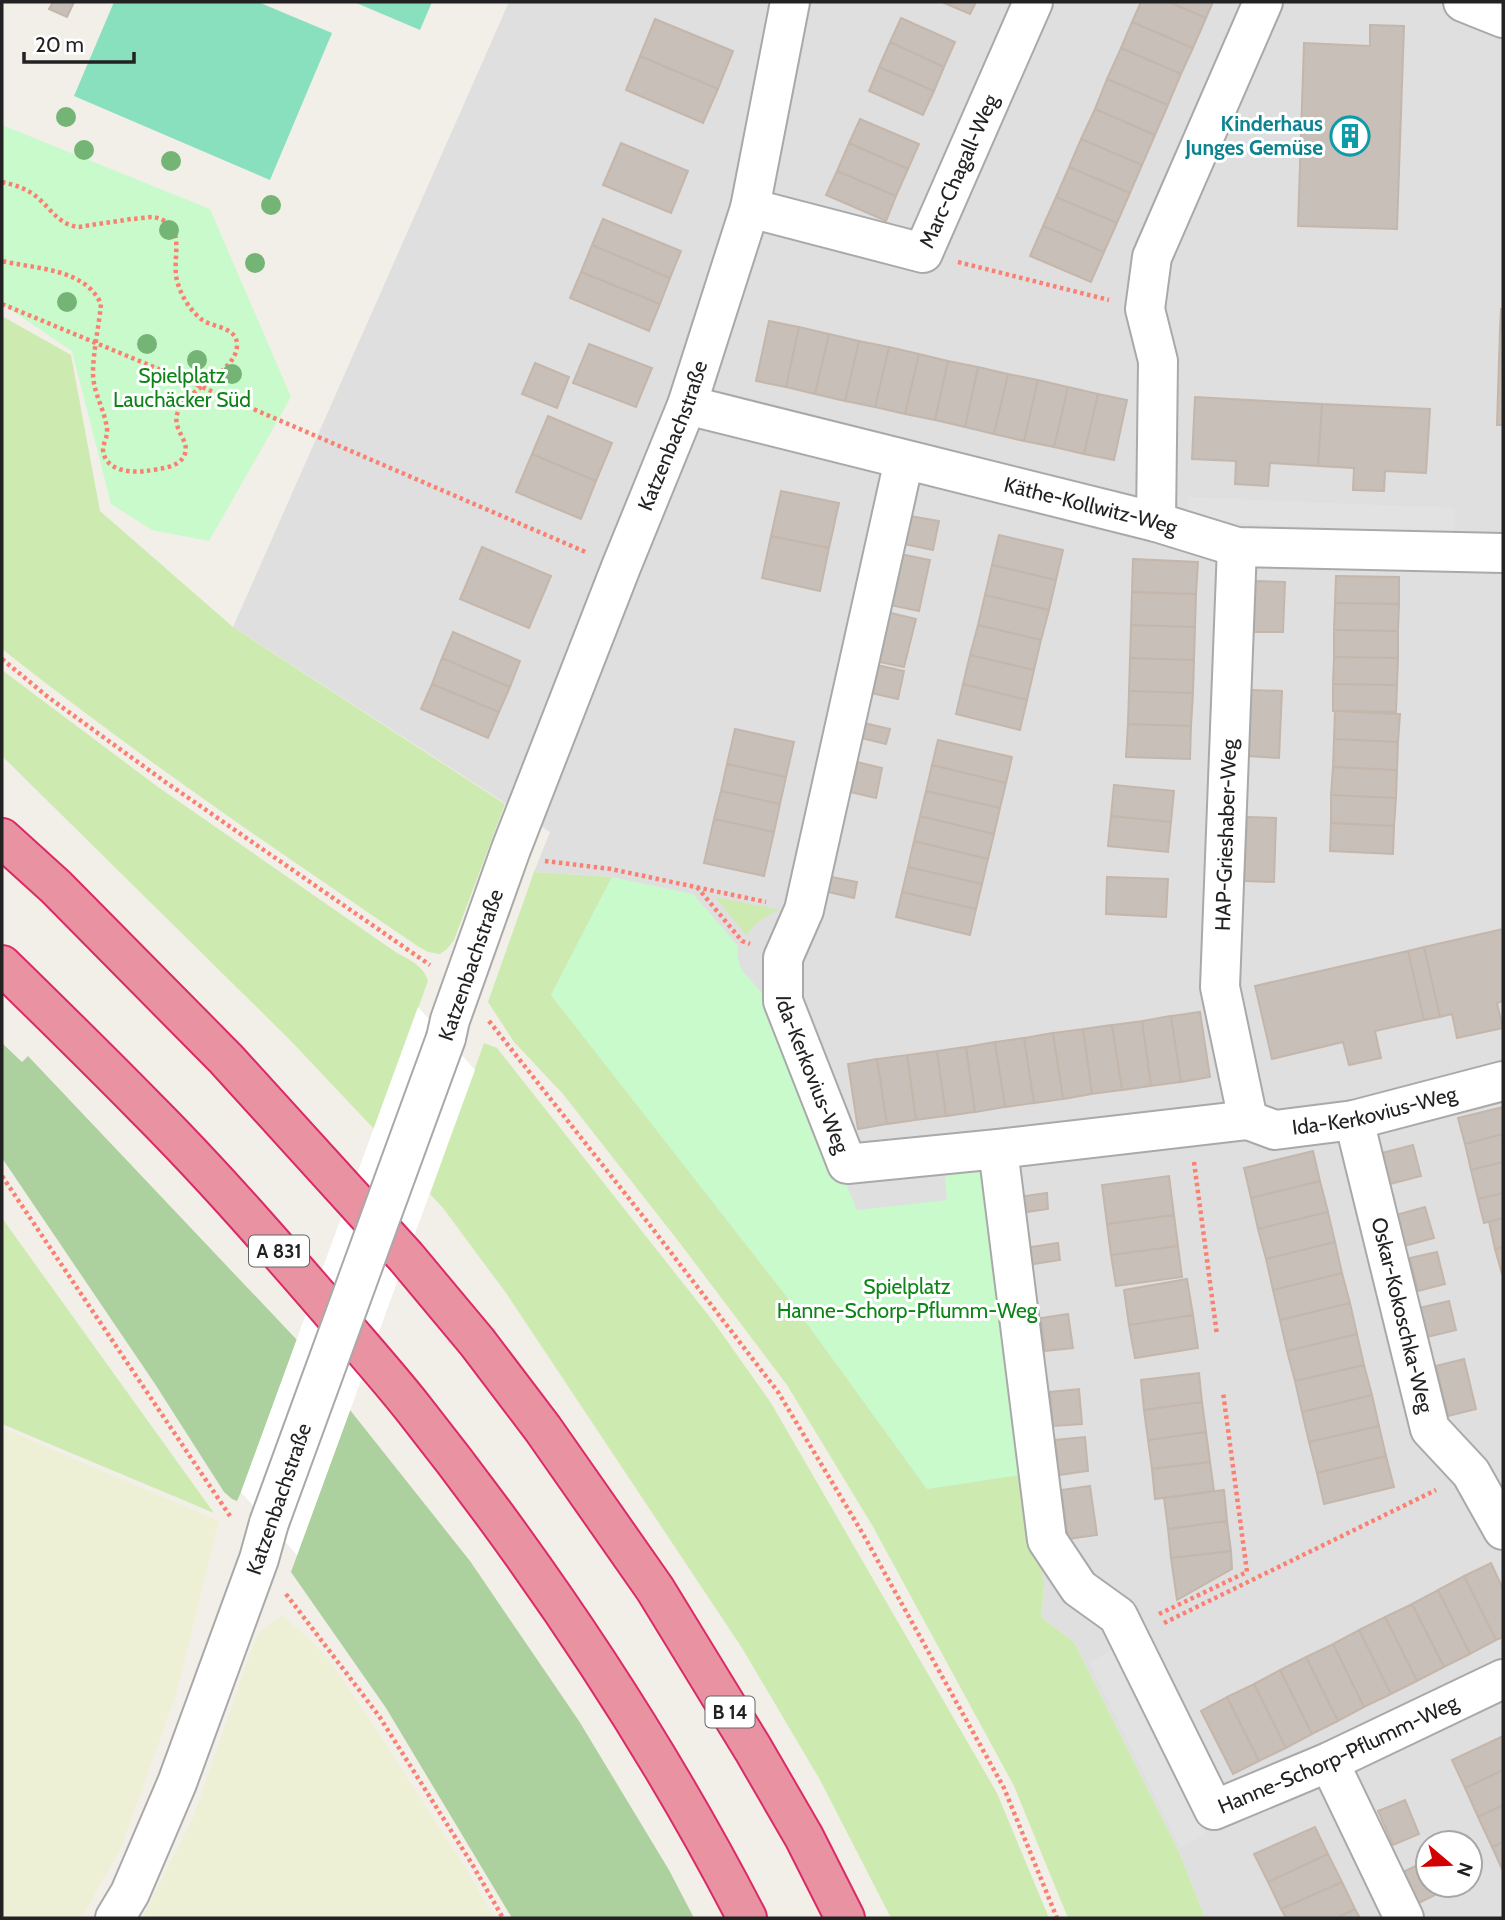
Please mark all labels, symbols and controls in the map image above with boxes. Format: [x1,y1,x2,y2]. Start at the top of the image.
scale bar [24,21,135,65]
text: 20 m [35,32,84,57]
street label: Marc-Chagall-Weg [914,90,1003,252]
place label: Kinderhaus Junges Gemüse [1184,111,1323,160]
building icon: Kinderhaus Junges Gemüse [1329,115,1371,157]
street label: Katzenbachstraße [632,357,712,514]
park label: Spielplatz Lauchäcker Süd [113,363,251,412]
street label: Käthe-Kollwitz-Weg [1001,472,1181,540]
street label: HAP-Grieshaber-Weg [1210,738,1241,931]
street label: Katzenbachstraße [433,885,508,1044]
street label: Ida-Kerkovius-Weg [771,996,855,1157]
street label: Ida-Kerkovius-Weg [1290,1081,1460,1140]
street label: Oskar-Kokoschka-Weg [1366,1215,1439,1416]
road number: A 831 [249,1236,309,1266]
park label: Spielplatz Hanne-Schorp-Pflumm-Weg [777,1274,1038,1323]
street label: Katzenbachstraße [241,1419,316,1578]
street label: Hanne-Schorp-Pflumm-Weg [1214,1689,1462,1819]
road number: B 14 [706,1696,754,1728]
north arrow [1414,1829,1484,1899]
text: N [1452,1859,1478,1879]

